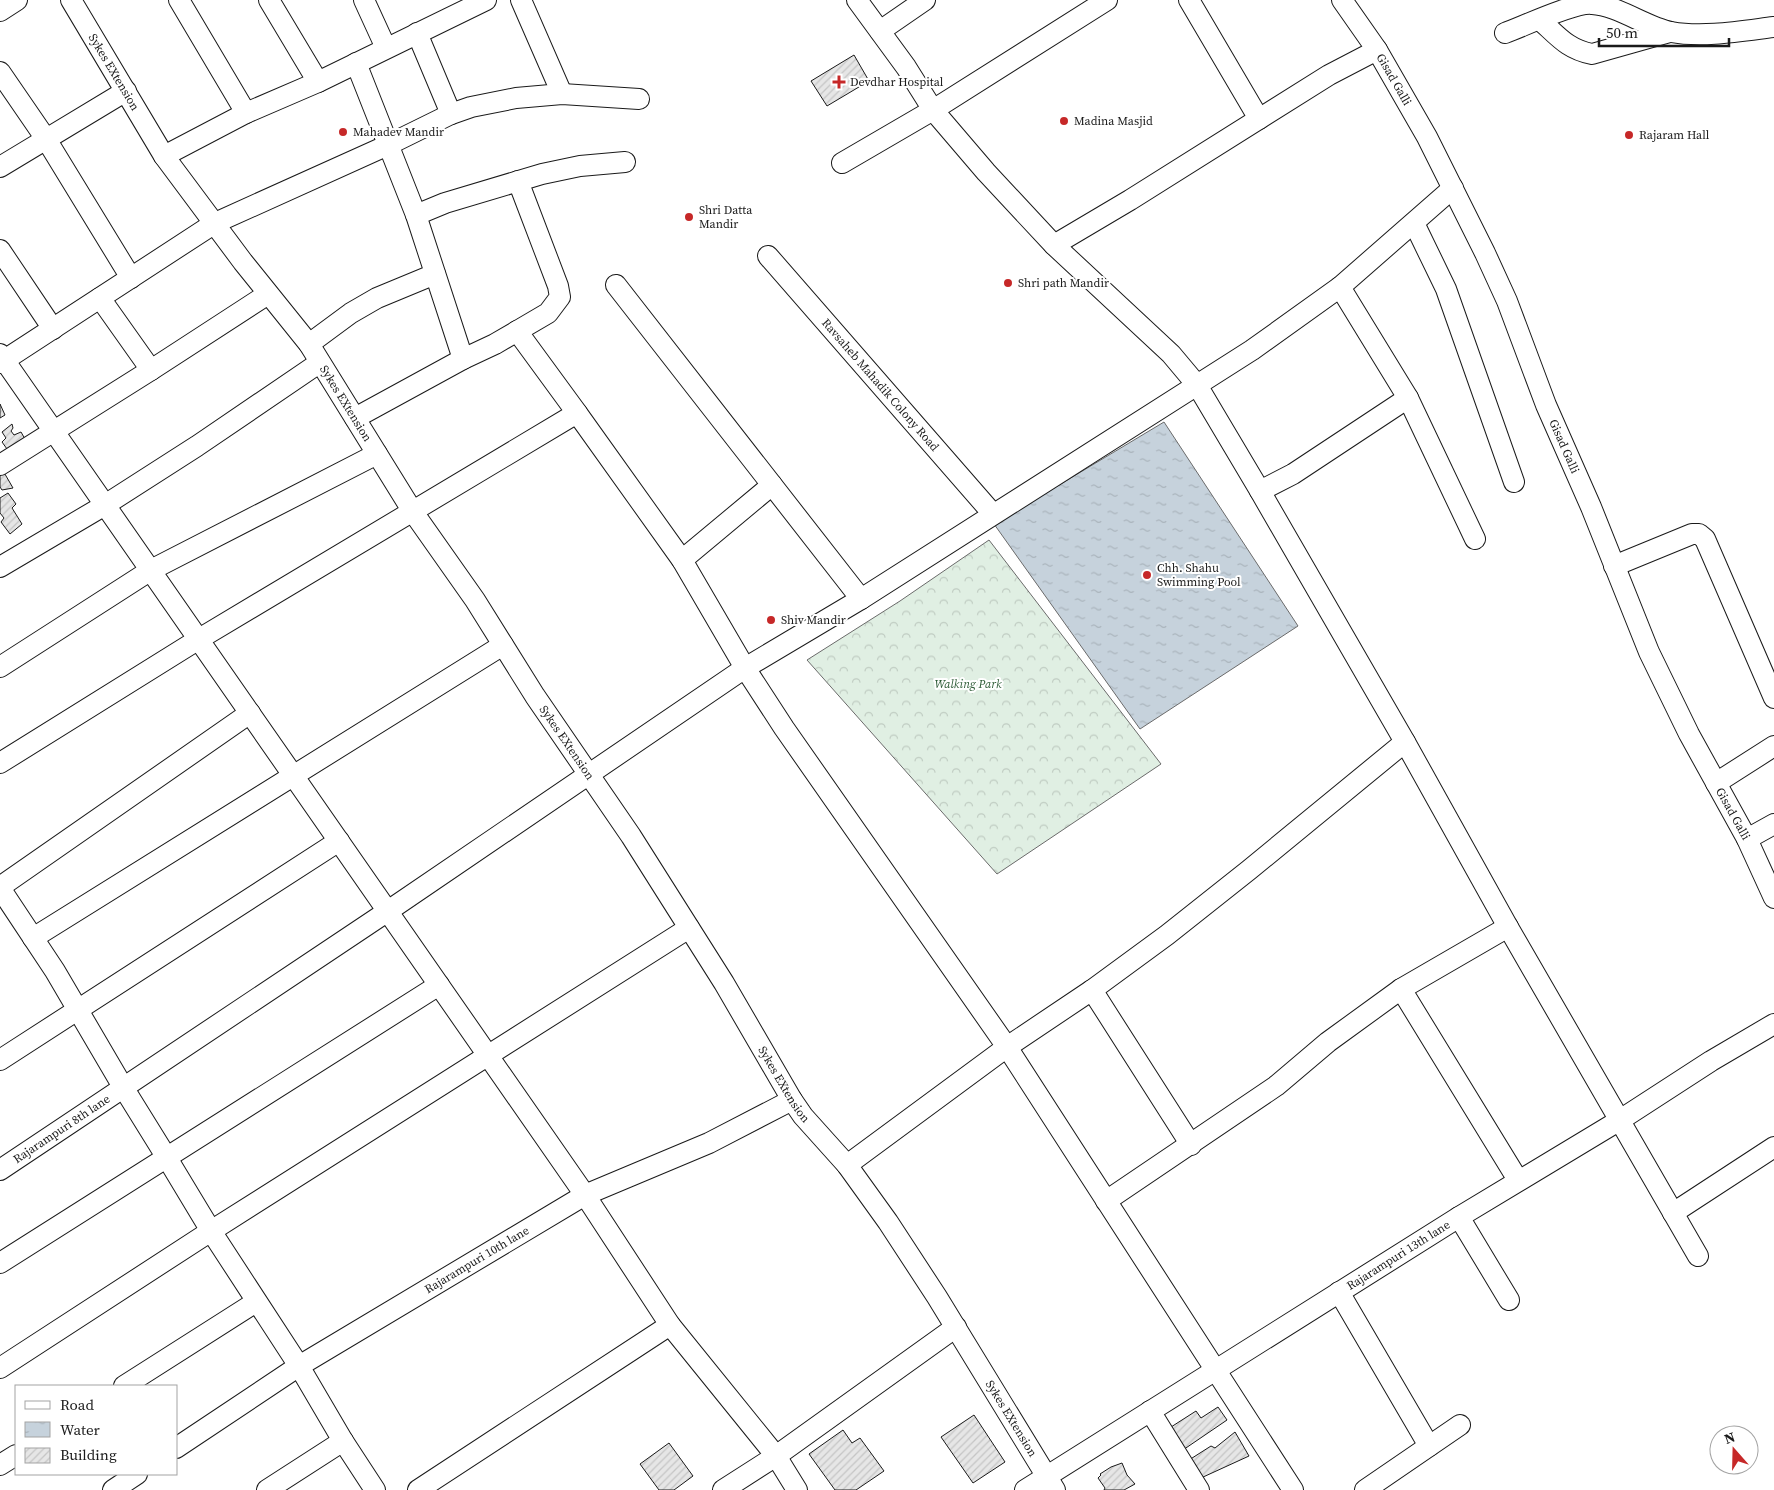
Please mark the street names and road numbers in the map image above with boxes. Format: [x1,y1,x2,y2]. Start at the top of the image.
street label: Sykes EXtension [85,31,143,114]
street label: Gisad Galli [1373,50,1415,109]
street label: Ravsaheb Mahadik Colony Road [818,315,943,455]
street label: Sykes EXtension [316,362,375,445]
street label: Gisad Galli [1545,417,1583,476]
street label: Sykes EXtension [536,702,598,783]
street label: Gisad Galli [1712,785,1754,843]
street label: Sykes EXtension [754,1043,813,1126]
street label: Rajarampuri 8th lane [10,1091,113,1167]
street label: Rajarampuri 13th lane [1344,1217,1453,1294]
street label: Rajarampuri 10th lane [422,1222,532,1297]
street label: Sykes EXtension [982,1377,1041,1460]

